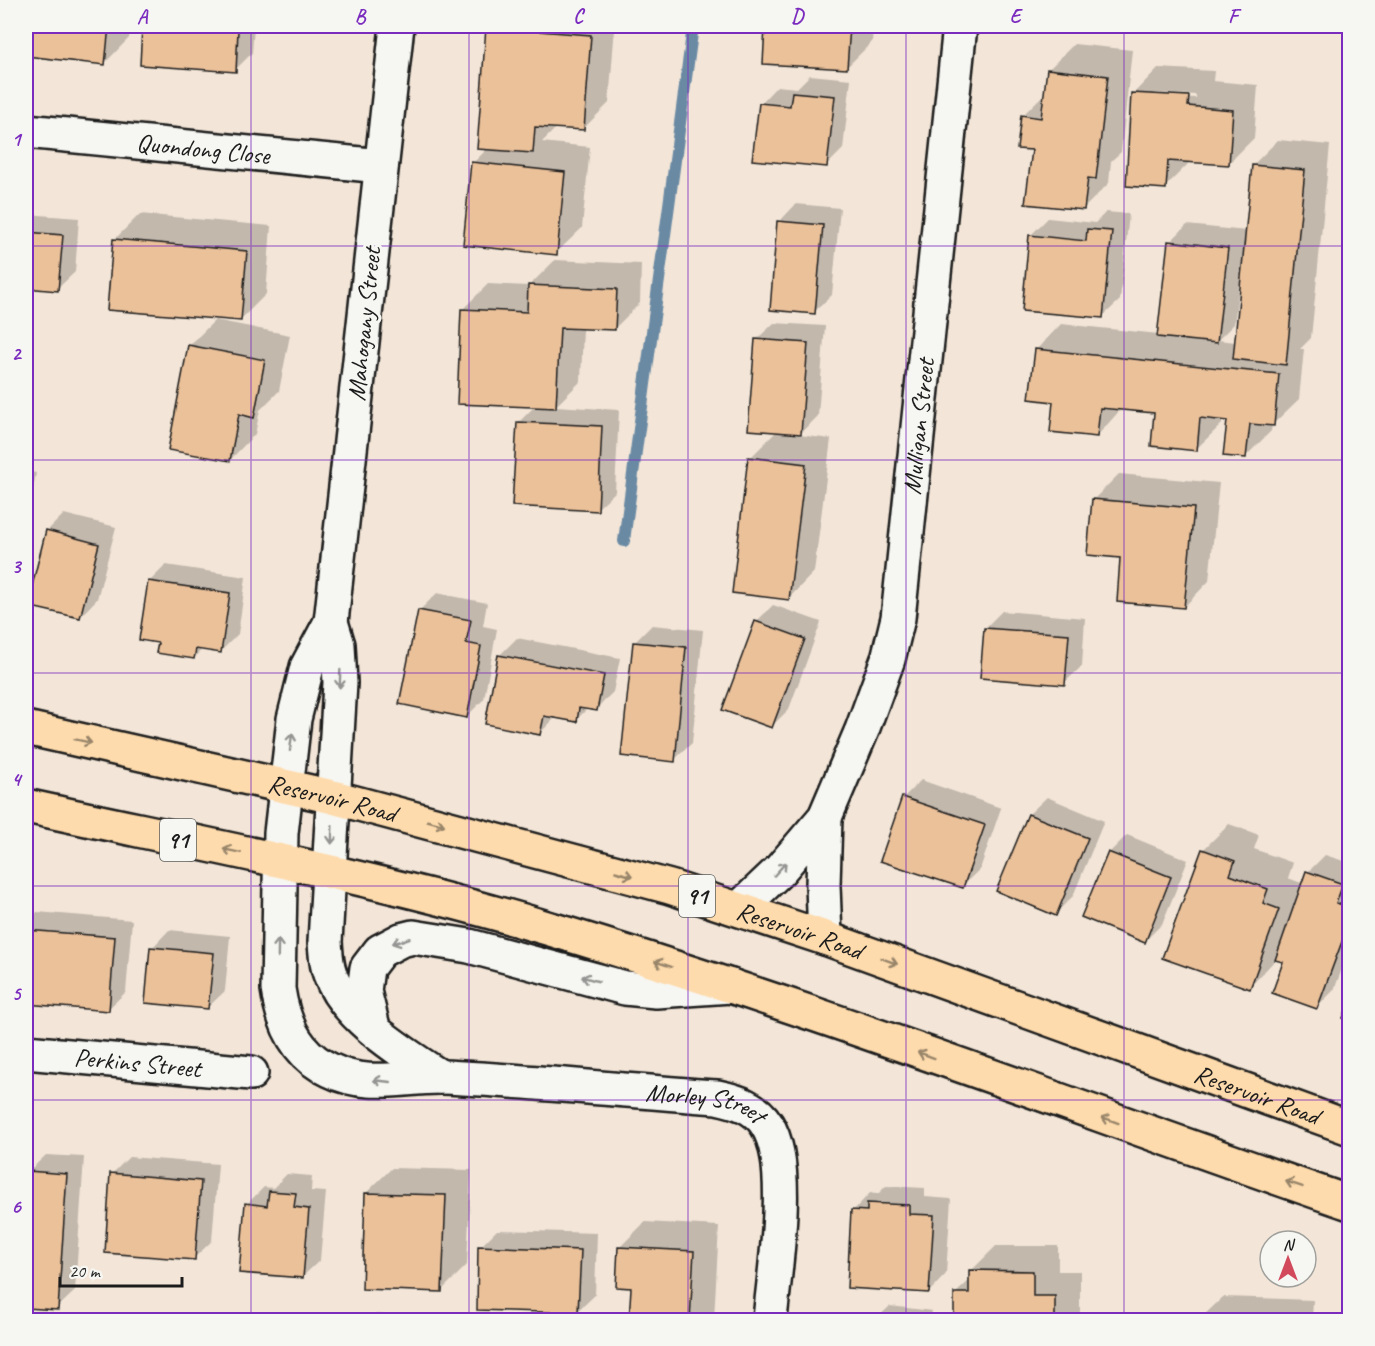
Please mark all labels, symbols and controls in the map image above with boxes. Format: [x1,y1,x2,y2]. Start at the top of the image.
text: A [137,4,149,29]
text: B [355,4,367,29]
text: C [573,4,585,29]
text: D [791,4,805,29]
text: E [1010,4,1024,29]
text: F [1228,4,1242,29]
street label: Quondong Close [135,125,273,172]
text: 1 [12,127,23,152]
street label: Mahogany Street [340,243,389,402]
text: 2 [12,341,23,366]
street label: Mulligan Street [895,355,942,496]
text: 3 [12,554,23,579]
one-way arrow [334,669,346,689]
one-way arrow [286,732,297,752]
one-way arrow [72,736,92,747]
street label: Reservoir Road [265,766,404,831]
text: 4 [12,767,24,792]
one-way arrow [426,818,445,829]
road number: 91 [160,819,196,861]
one-way arrow [326,824,337,844]
one-way arrow [222,845,241,857]
one-way arrow [773,861,787,876]
one-way arrow [614,869,633,880]
road number: 91 [679,875,715,917]
street label: Reservoir Road [732,894,871,968]
one-way arrow [392,936,411,947]
one-way arrow [272,939,284,959]
one-way arrow [654,957,673,968]
one-way arrow [880,957,898,968]
one-way arrow [581,973,600,985]
text: 5 [12,981,23,1006]
street label: Perkins Street [73,1040,205,1085]
one-way arrow [917,1048,936,1059]
street label: Reservoir Road [1190,1057,1328,1133]
one-way arrow [372,1075,392,1086]
street label: Morley Street [645,1075,776,1132]
one-way arrow [1101,1113,1120,1124]
one-way arrow [1285,1178,1304,1189]
text: 6 [11,1194,22,1219]
north arrow [1258,1229,1318,1289]
text: N [1283,1235,1296,1255]
scale bar [60,1250,182,1288]
text: 20 m [69,1260,102,1282]

